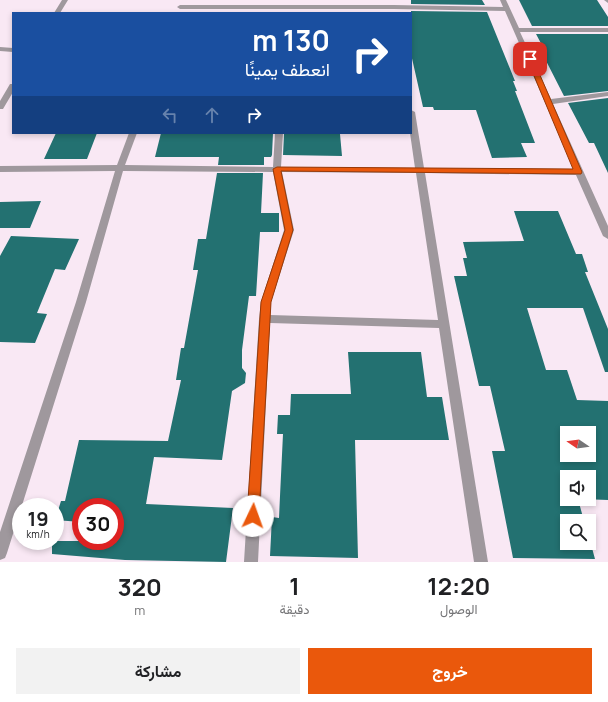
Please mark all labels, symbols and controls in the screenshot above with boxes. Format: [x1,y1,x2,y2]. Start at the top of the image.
text: 130 m [252,21,330,59]
icon: right [344,28,396,80]
pin [513,42,547,76]
icon: arrive [519,48,541,70]
text: انعطف يمينًا [245,57,330,81]
icon: left [159,104,181,126]
icon: ahead [201,104,223,126]
icon: right [243,104,265,126]
north arrow [560,426,596,462]
map controls [560,426,596,550]
button: sound [560,470,596,506]
position arrow [232,495,274,537]
speed limit sign: 30 [72,498,124,550]
text: 19 [27,505,49,532]
button: search [560,514,596,550]
text: km/h [26,527,50,541]
text: 1 [289,569,300,602]
text: 12:20 [427,569,490,602]
text: 320 [118,570,162,603]
text: دقيقة [279,600,310,618]
text: الوصول [440,600,478,618]
text: m [134,601,145,619]
button: مشاركة [16,648,300,694]
button: خروج [308,648,592,694]

